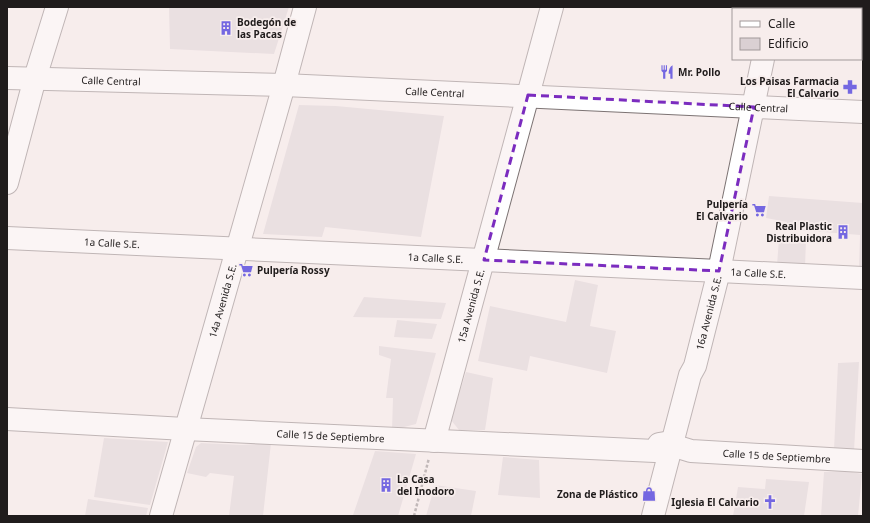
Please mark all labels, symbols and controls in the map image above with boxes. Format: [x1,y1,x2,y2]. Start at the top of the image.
legend [732,8,862,60]
place label: Bodegón de las Pacas [237,15,296,41]
text: Calle [768,15,796,32]
building icon: Bodegón de las Pacas [218,20,234,36]
text: Edificio [768,35,809,52]
restaurant icon: Mr. Pollo [659,64,675,80]
place label: Mr. Pollo [678,65,720,79]
street label: Calle Central [81,73,141,88]
place label: Los Paisas Farmacia El Calvario [740,74,839,100]
pharmacy icon: Los Paisas Farmacia El Calvario [842,79,858,95]
street label: Calle Central [405,84,465,100]
street label: Calle Central [728,99,788,115]
place label: Pulpería El Calvario [696,197,748,223]
supermarket icon: Pulpería El Calvario [751,202,767,218]
place label: Real Plastic Distribuidora [766,219,832,245]
building icon: Real Plastic Distribuidora [835,224,851,240]
street label: 1a Calle S.E. [84,235,140,251]
street label: 1a Calle S.E. [407,250,464,266]
street label: 14a Avenida S.E. [205,262,240,339]
supermarket icon: Pulpería Rossy [238,262,254,278]
place label: Pulpería Rossy [257,263,330,277]
street label: 1a Calle S.E. [730,265,786,281]
street label: 15a Avenida S.E. [454,267,488,345]
street label: 16a Avenida S.E. [692,274,725,352]
street label: Calle 15 de Septiembre [276,426,385,445]
street label: Calle 15 de Septiembre [722,446,831,466]
place label: La Casa del Inodoro [397,472,455,498]
building icon: La Casa del Inodoro [378,477,394,493]
shop icon: Zona de Plástico [641,486,657,502]
place label: Zona de Plástico [557,487,638,501]
church icon: Iglesia El Calvario [762,494,778,510]
place label: Iglesia El Calvario [671,495,759,509]

